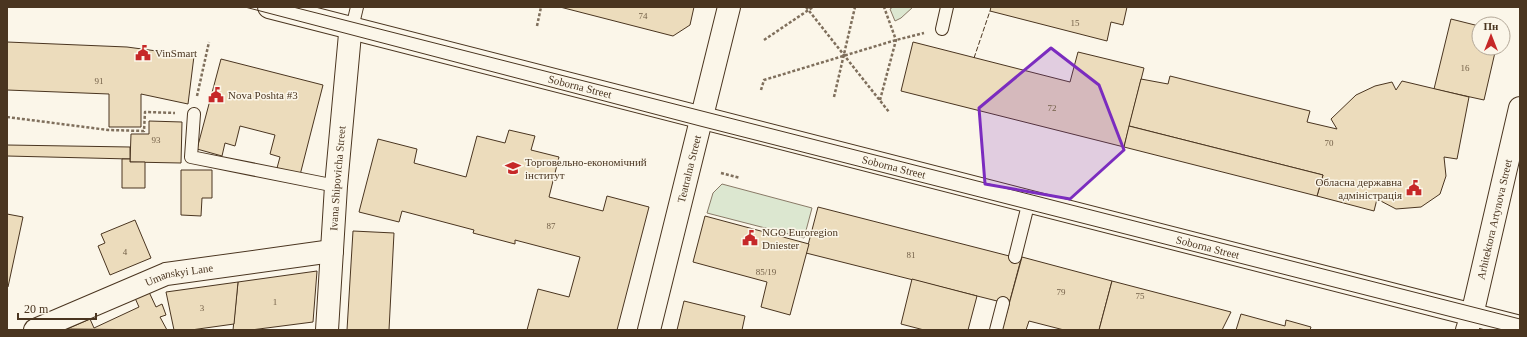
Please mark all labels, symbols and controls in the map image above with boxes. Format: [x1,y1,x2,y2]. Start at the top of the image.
house number: 74 [639,11,648,21]
north arrow [1471,16,1511,56]
house number: 15 [1071,18,1080,28]
text: Пн [1484,20,1499,32]
public building icon: VinSmart [134,44,152,62]
place label: VinSmart [155,47,197,59]
house number: 16 [1461,63,1470,73]
street label: Soborna Street [547,73,613,100]
house number: 91 [95,76,104,86]
public building icon: Nova Poshta #3 [207,86,225,104]
place label: Nova Poshta #3 [228,89,298,101]
house number: 72 [1048,103,1057,113]
street label: Ivana Shipovicha Street [327,125,348,231]
street label: Teatralna Street [675,134,703,204]
house number: 93 [152,135,161,145]
house number: 70 [1325,138,1334,148]
street label: Soborna Street [861,153,927,181]
place label: Торговельно-економічний інститут [525,156,647,181]
street label: Arhitektora Artynova Street [1474,158,1514,281]
school or university icon: Торговельно-економічний інститут [504,159,522,177]
place label: Обласна державна адміністрація [1316,176,1402,201]
public building icon: Обласна державна адміністрація [1405,179,1423,197]
house number: 87 [547,221,556,231]
place label: NGO Euroregion Dniester [762,226,839,251]
public building icon: NGO Euroregion Dniester [741,229,759,247]
street label: Soborna Street [1175,233,1241,261]
house number: 4 [123,247,128,257]
house number: 81 [907,250,916,260]
street label: Umanskyi Lane [143,262,214,288]
house number: 85/19 [756,267,777,277]
house number: 79 [1057,287,1066,297]
house number: 75 [1136,291,1145,301]
scale bar [18,295,96,321]
house number: 1 [273,297,277,307]
text: 20 m [24,302,49,316]
house number: 3 [200,303,205,313]

